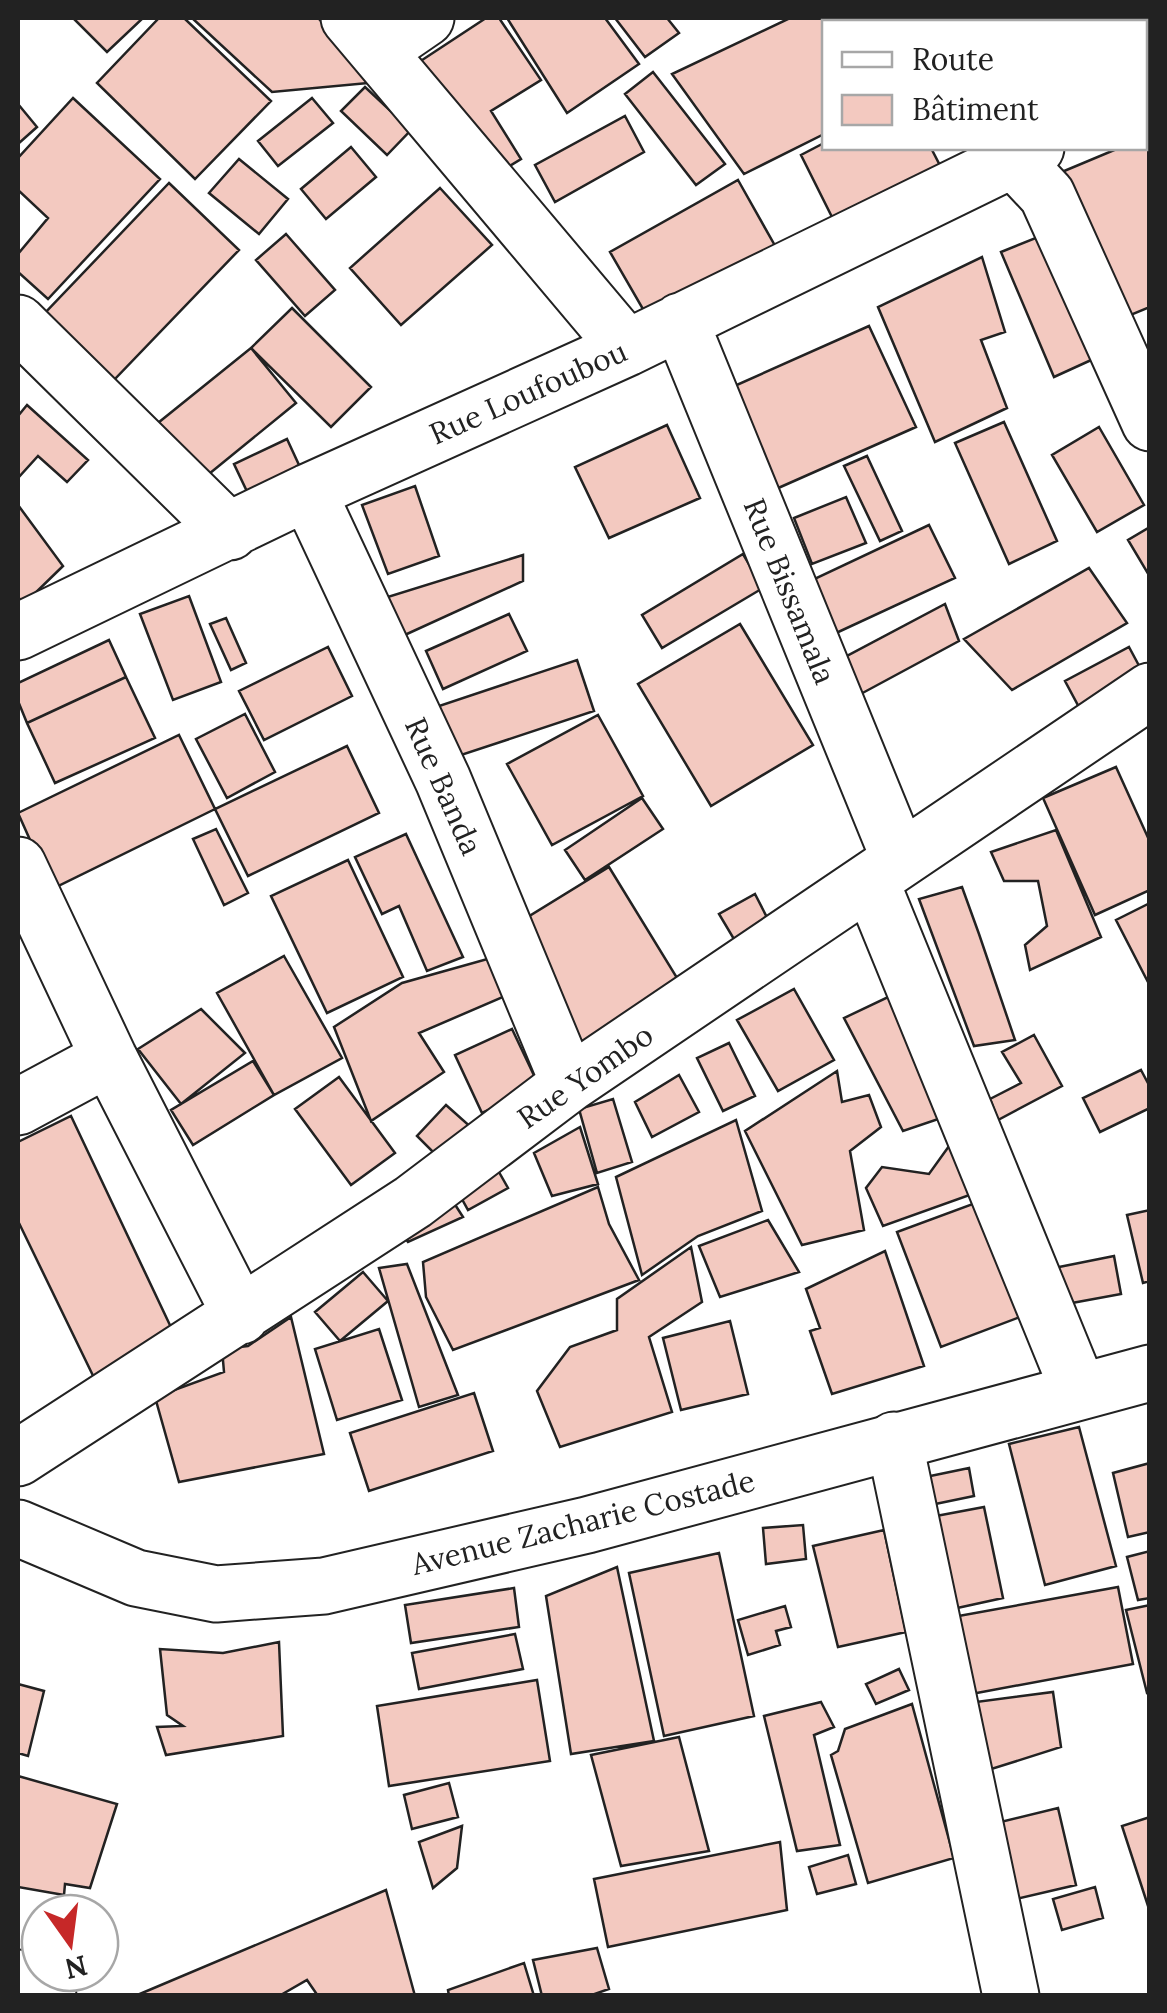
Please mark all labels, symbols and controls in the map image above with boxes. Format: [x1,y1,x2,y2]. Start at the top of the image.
legend [822,20,1147,150]
text: Route [912,40,994,78]
text: Bâtiment [912,90,1039,128]
street label: Rue Loufoubou [423,331,633,452]
street label: Rue Bissamala [735,493,845,689]
street label: Rue Banda [397,711,491,861]
street label: Rue Yombo [510,1015,660,1137]
street label: Avenue Zacharie Costade [407,1461,758,1583]
north arrow [20,1893,120,1993]
text: N [61,1947,91,1987]

